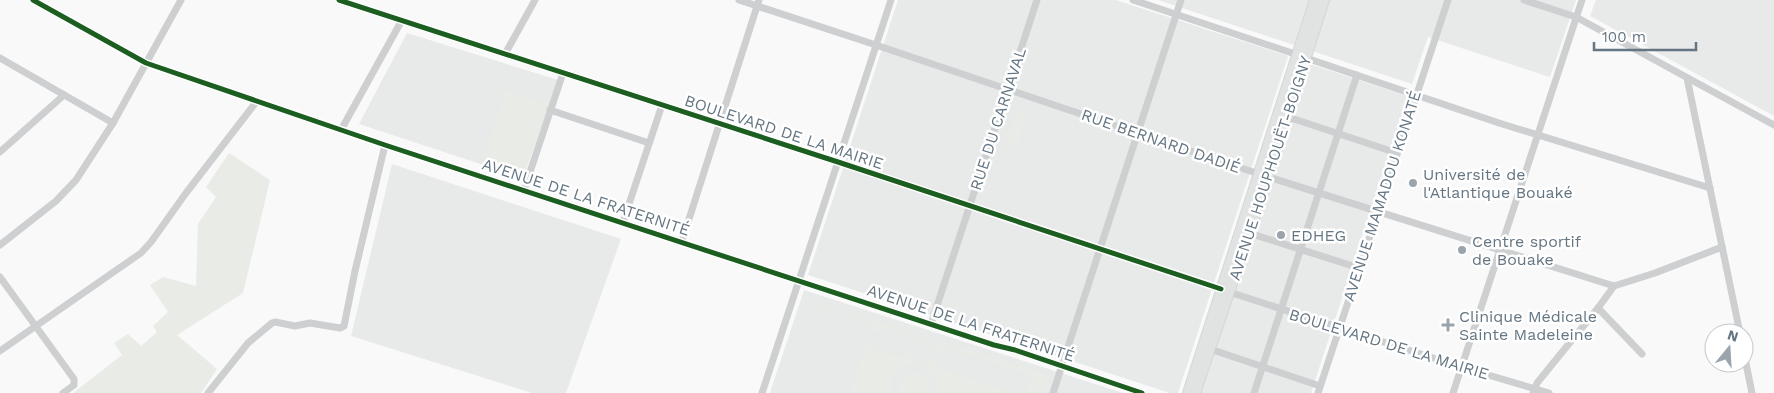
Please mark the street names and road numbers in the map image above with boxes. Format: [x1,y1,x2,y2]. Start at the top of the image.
street label: RUE DU CARNAVAL [966,45,1030,193]
street label: AVENUE HOUPHOUËT-BOIGNY [1225,53,1315,283]
street label: AVENUE MAMADOU KONATÉ [1339,88,1425,304]
street label: BOULEVARD DE LA MAIRIE [682,91,886,173]
street label: RUE BERNARD DADIÉ [1079,105,1243,177]
street label: AVENUE DE LA FRATERNITÉ [480,154,692,240]
street label: AVENUE DE LA FRATERNITÉ [865,280,1077,366]
street label: BOULEVARD DE LA MAIRIE [1287,305,1491,383]

